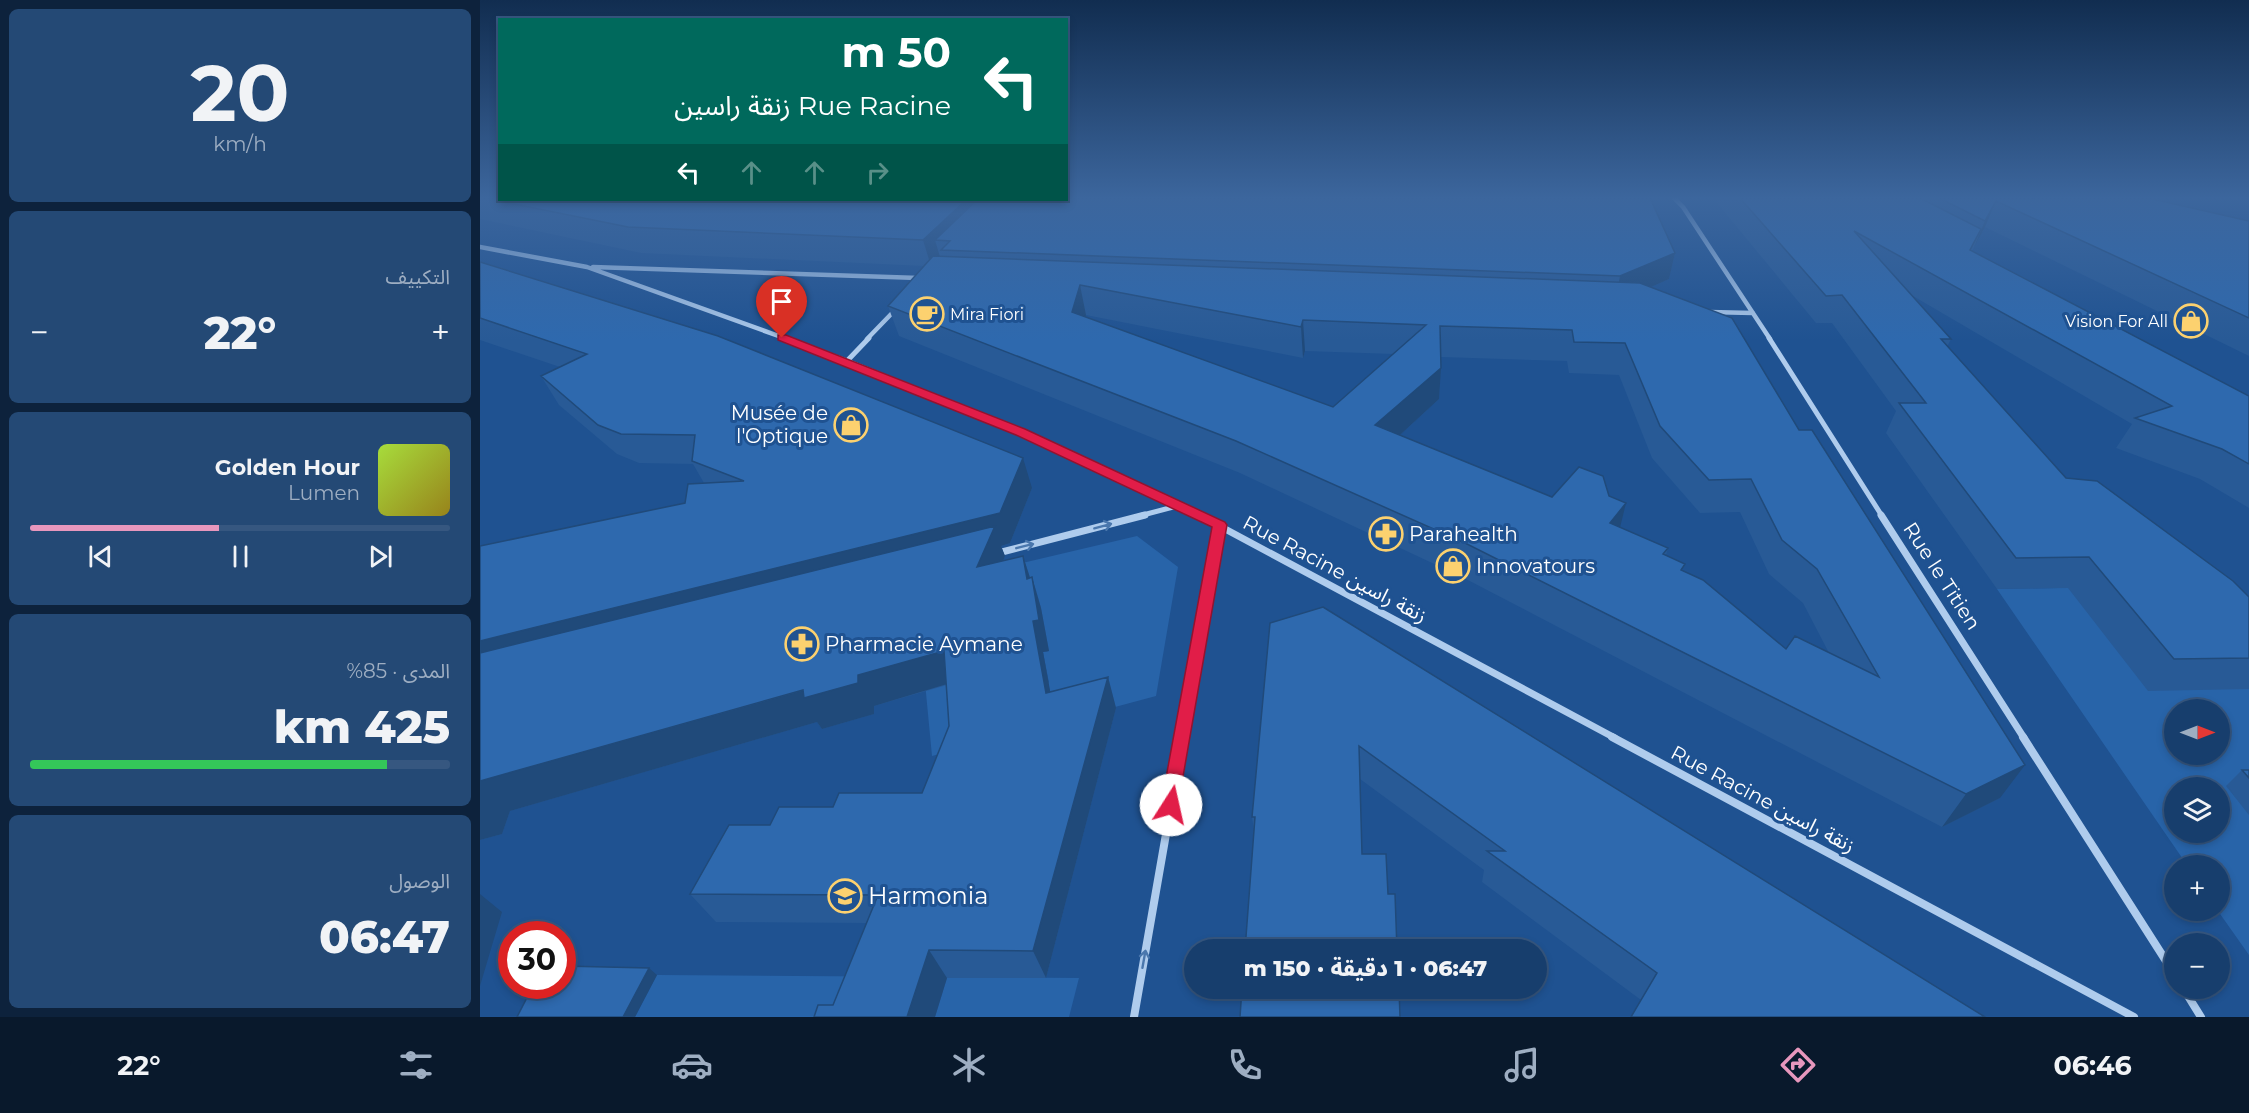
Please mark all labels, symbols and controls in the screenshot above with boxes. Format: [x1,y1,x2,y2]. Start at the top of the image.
text: 50 m [842,26,951,78]
icon: left [972,42,1050,120]
text: 20 [191,45,290,141]
text: Rue Racine زنقة راسين [674,89,951,122]
text: km/h [213,132,267,156]
icon: left [672,156,705,189]
icon: ahead [735,156,768,189]
icon: ahead [798,156,831,189]
icon: right [861,156,894,189]
text: التكييف [386,265,450,289]
pin [756,276,807,338]
icon: arrive [765,285,798,318]
cafe icon: Mira Fiori [909,296,945,332]
shop icon: Vision For All [2173,303,2209,339]
text: 22° [204,305,276,360]
place label: Mira Fiori [950,305,1024,324]
text: − [30,312,49,352]
text: + [431,312,450,352]
place label: Vision For All [2065,312,2168,331]
place label: Musée de l'Optique [731,401,828,448]
shop icon: Musée de l'Optique [833,407,869,443]
text: Golden Hour [215,454,360,481]
text: Lumen [288,481,360,505]
street label: Rue Racine زنقة راسين [1239,510,1431,628]
pharmacy icon: Parahealth [1368,516,1404,552]
street label: Rue le Titien [1898,518,1986,634]
one-way arrow [1093,519,1112,531]
place label: Parahealth [1409,522,1518,546]
one-way arrow [1015,539,1034,551]
icon: previous [84,540,117,573]
icon: pause [224,540,257,573]
icon: next [364,540,397,573]
shop icon: Innovatours [1435,548,1471,584]
place label: Innovatours [1476,554,1595,578]
pharmacy icon: Pharmacie Aymane [784,626,820,662]
place label: Pharmacie Aymane [825,632,1023,656]
text: المدى · 85% [346,659,450,683]
text: 425 km [274,699,450,754]
north arrow [2164,699,2230,765]
map controls [2164,699,2230,999]
street label: Rue Racine زنقة راسين [1667,740,1859,858]
position arrow [1139,773,1203,837]
button: layers [2164,777,2230,843]
button: + [2164,855,2230,921]
text: الوصول [389,869,450,893]
school or university icon: Harmonia [827,878,863,914]
place label: Harmonia [868,881,988,910]
text: 06:47 [319,909,450,964]
speed limit sign: 30 [498,921,576,999]
button: − [2164,933,2230,999]
one-way arrow [1139,950,1150,970]
text: 06:47 · 1 دقيقة · 150 m [1244,955,1487,982]
icon: filters [395,1044,437,1086]
icon: car [671,1044,713,1086]
icon: climate [948,1044,990,1086]
icon: phone [1224,1044,1266,1086]
icon: music [1501,1044,1543,1086]
icon: directions [1777,1044,1819,1086]
text: 22° [117,1049,160,1082]
text: 06:46 [2053,1049,2132,1082]

